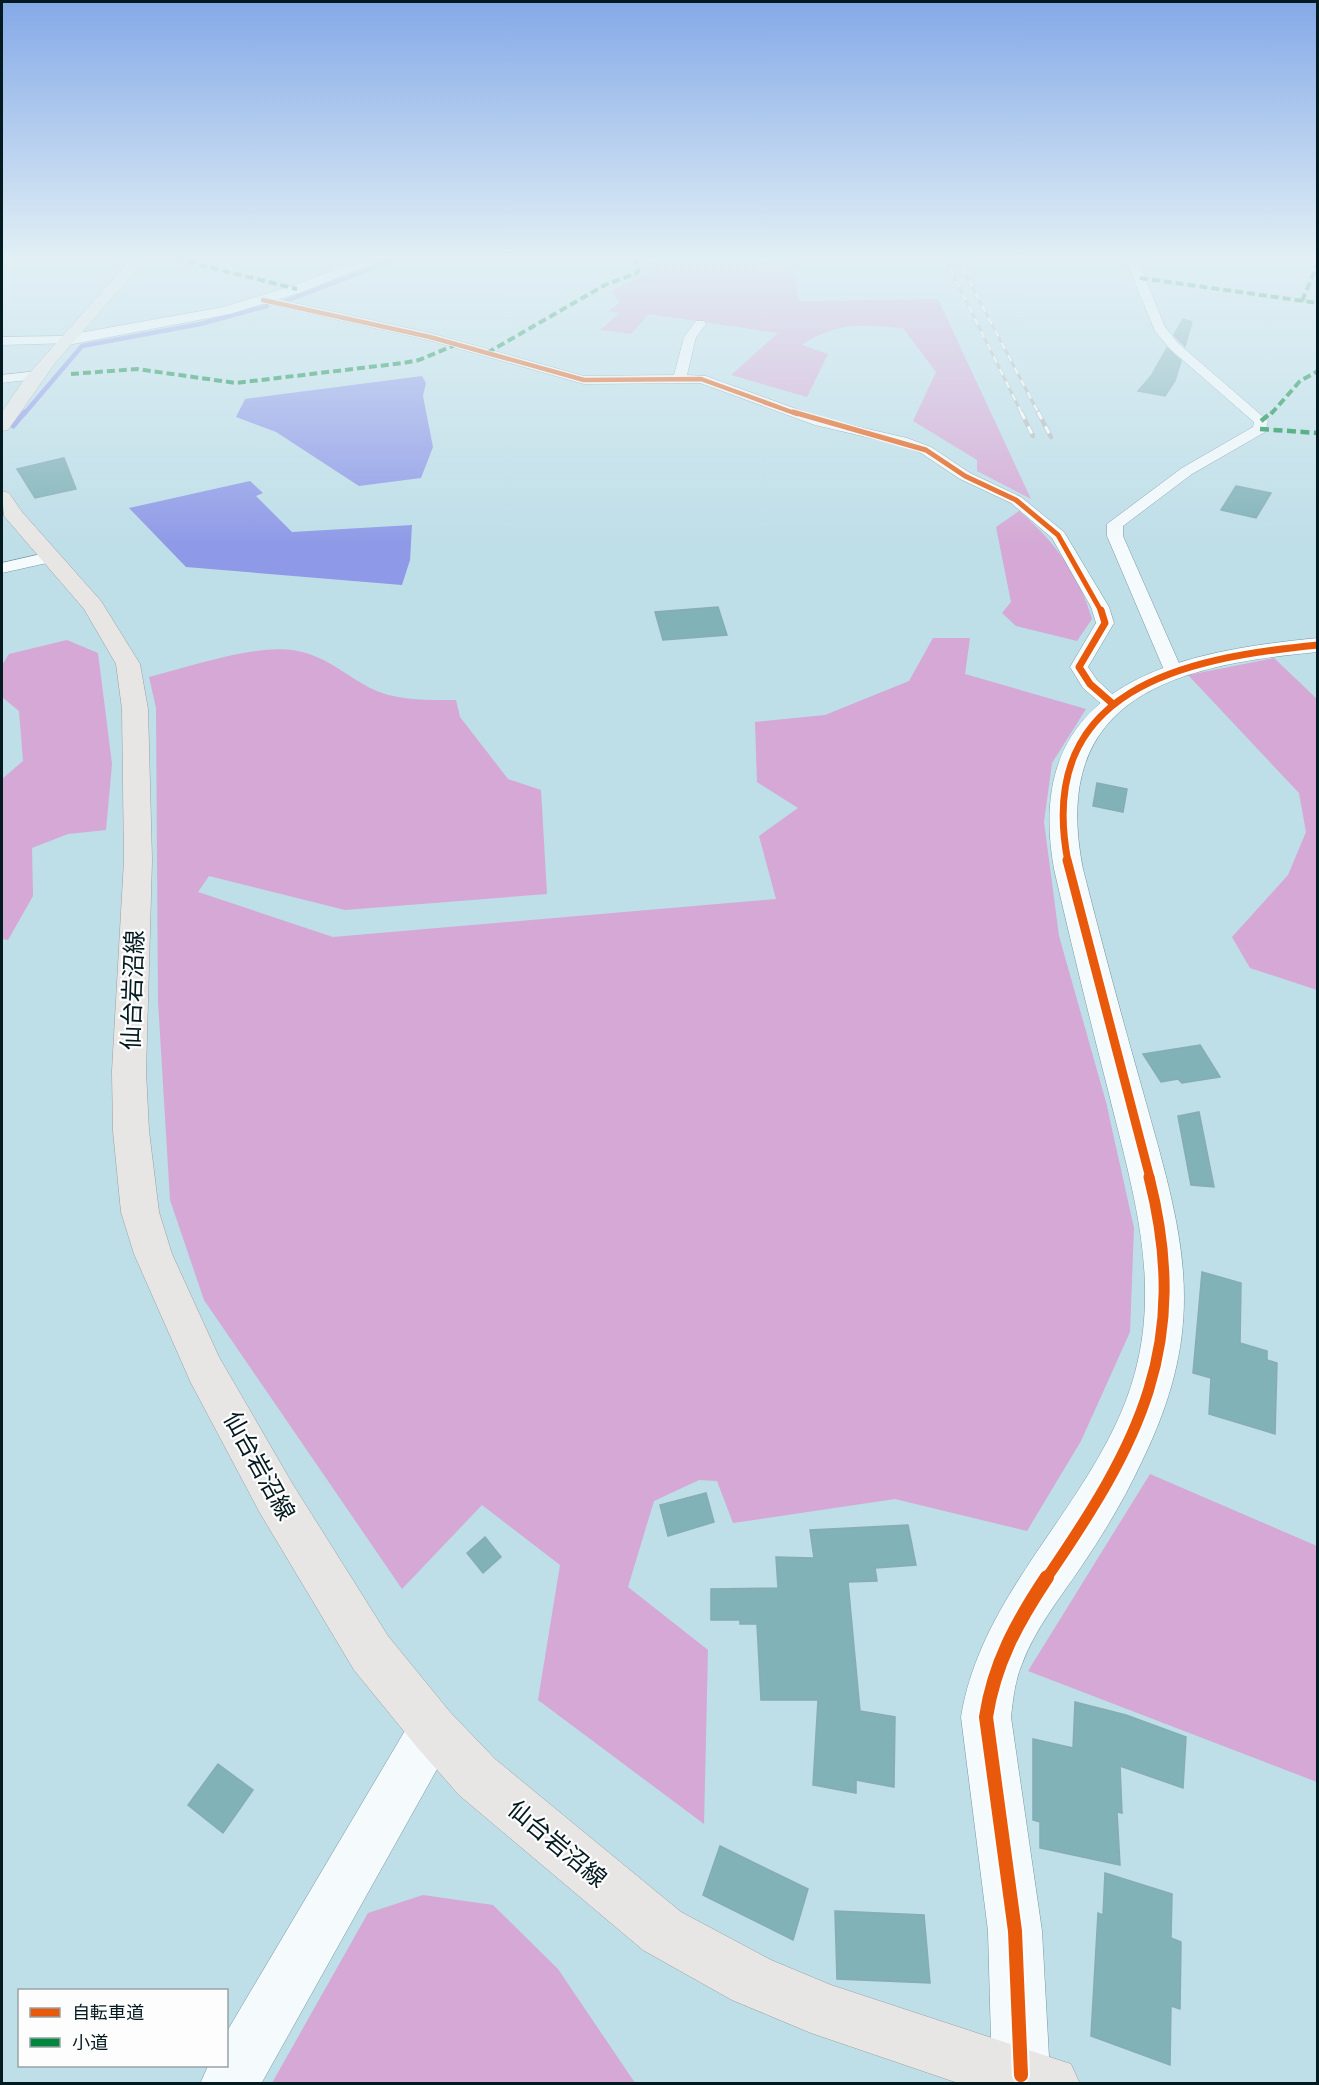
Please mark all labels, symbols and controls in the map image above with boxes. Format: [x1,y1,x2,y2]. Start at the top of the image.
street label: 仙台岩沼線 [115,929,148,1050]
street label: 仙台岩沼線 [219,1406,302,1525]
street label: 仙台岩沼線 [503,1793,613,1893]
legend [18,1989,228,2067]
text: 自転車道 [72,2001,144,2023]
text: 小道 [72,2031,108,2053]

